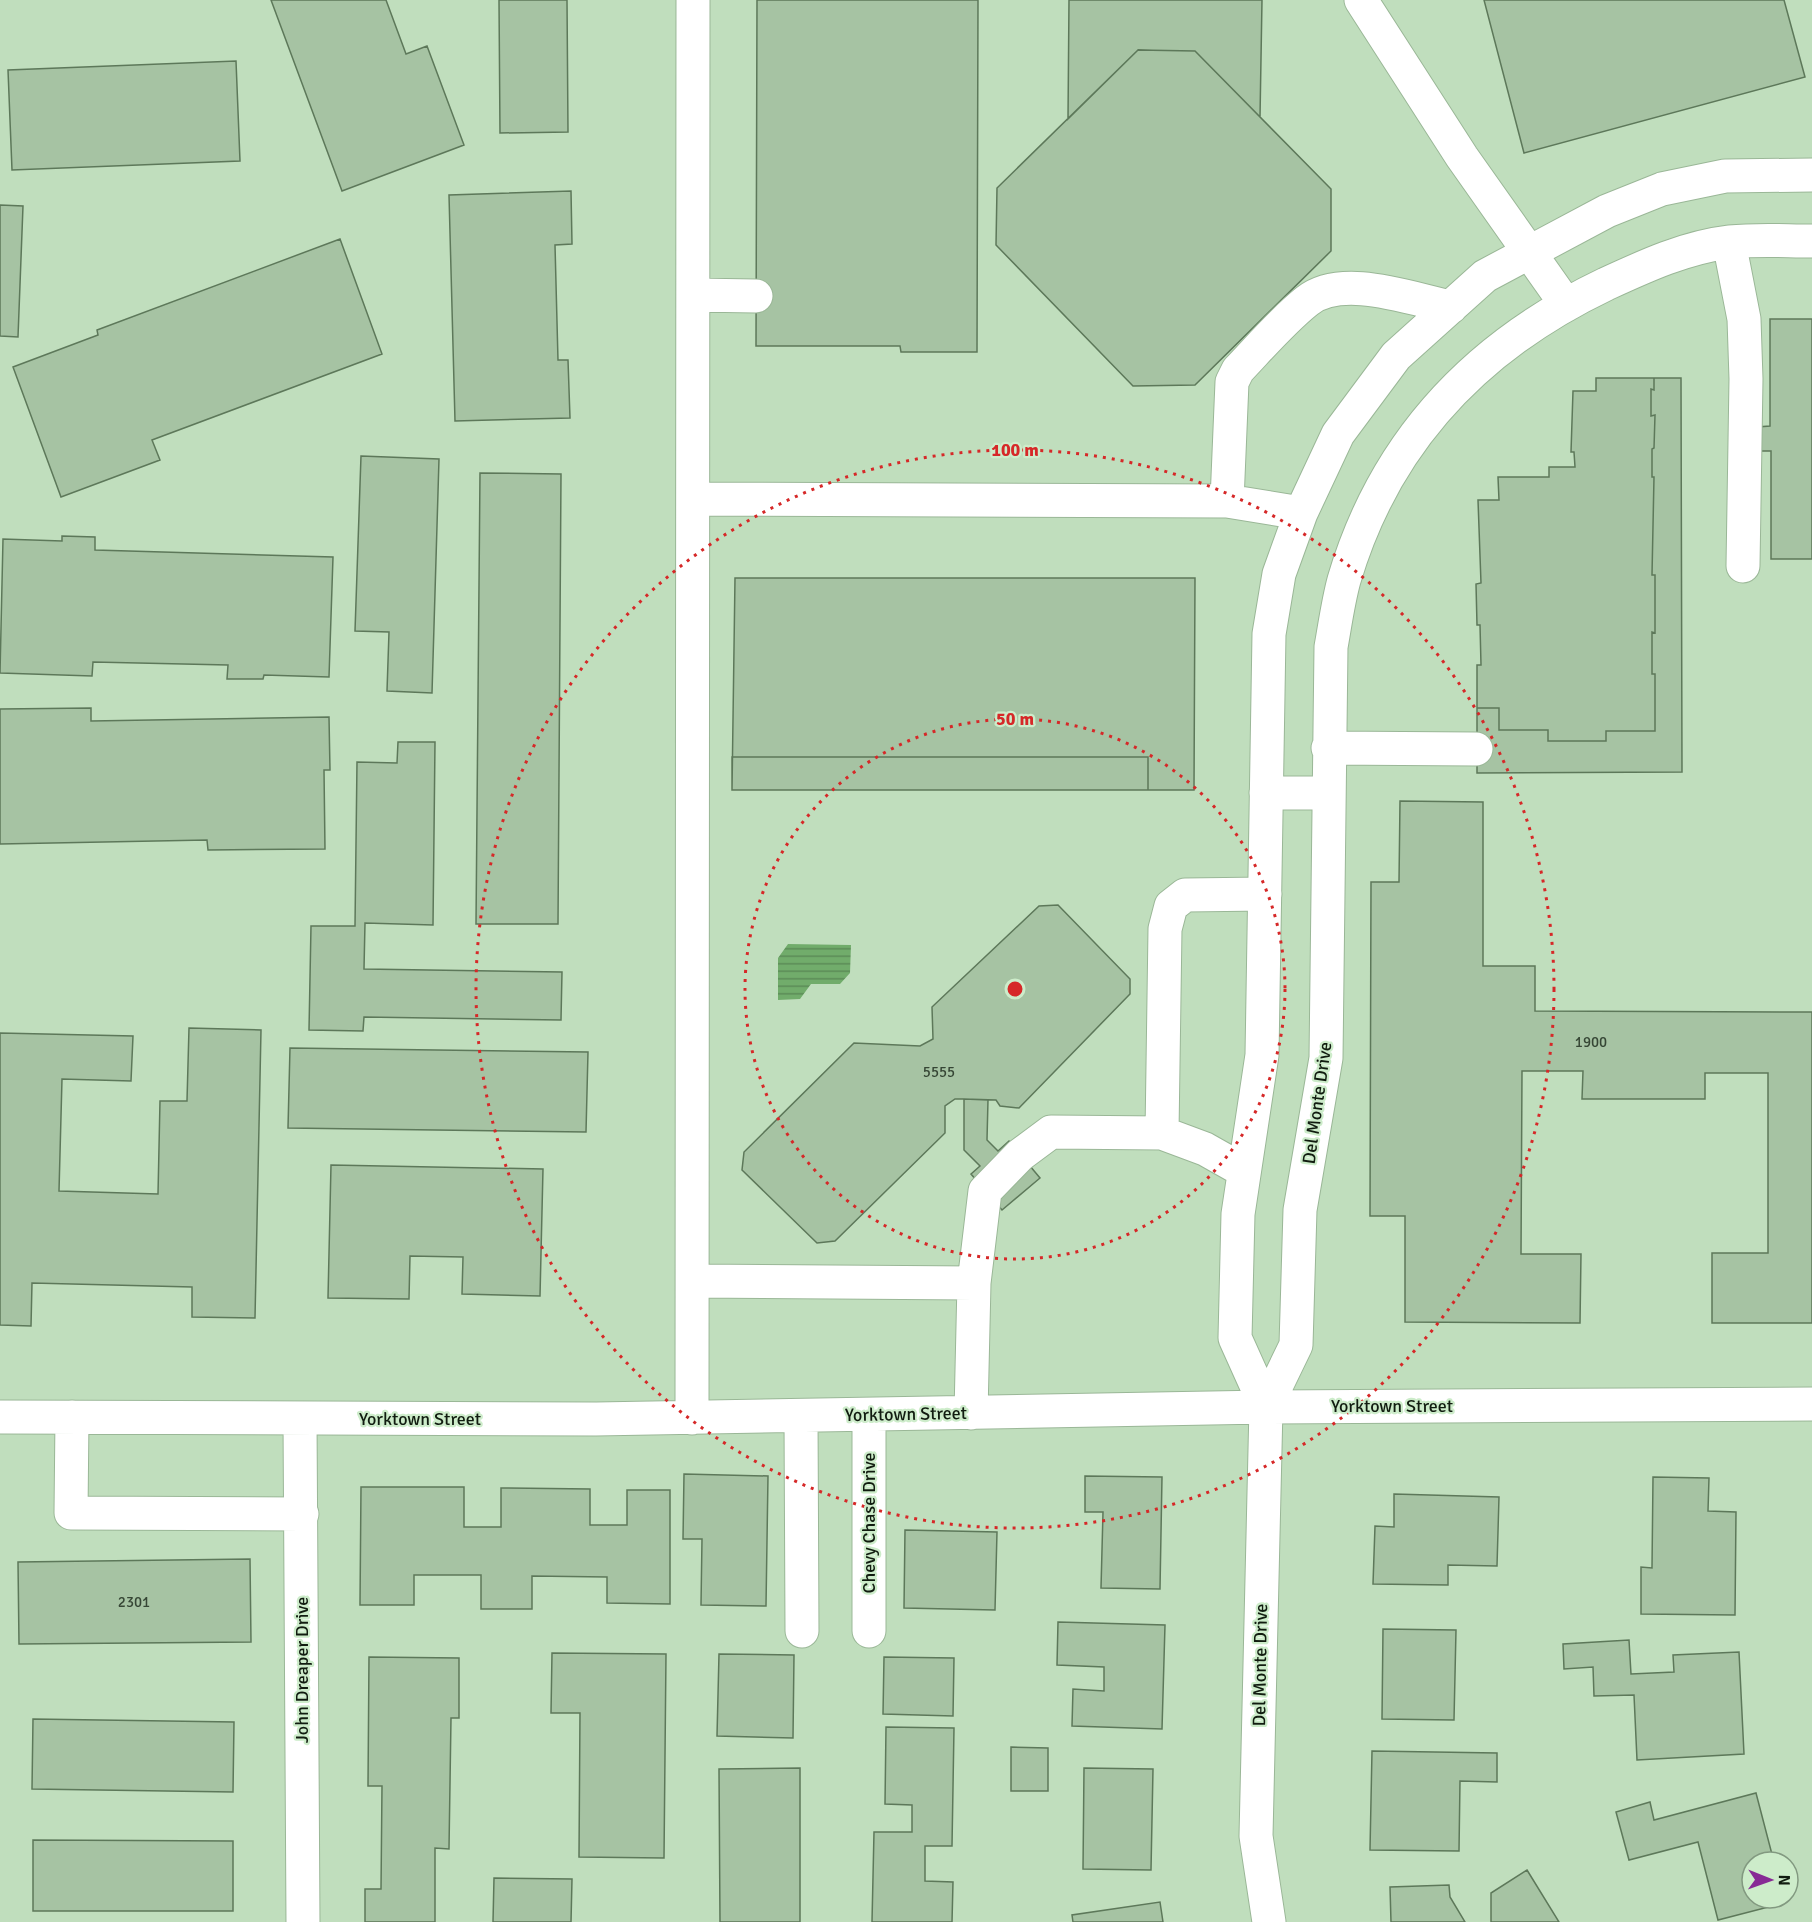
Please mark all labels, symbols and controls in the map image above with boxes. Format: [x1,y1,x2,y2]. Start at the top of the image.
text: 100 m [991,439,1039,461]
text: 50 m [996,708,1034,730]
centre of rings [1005,979,1025,999]
house number: 1900 [1575,1033,1607,1051]
street label: Del Monte Drive [1298,1041,1336,1165]
house number: 5555 [923,1063,955,1081]
street label: Yorktown Street [1331,1395,1453,1417]
street label: Yorktown Street [845,1402,967,1426]
street label: Yorktown Street [359,1408,481,1430]
street label: Chevy Chase Drive [858,1453,880,1593]
house number: 2301 [118,1593,150,1611]
street label: John Dreaper Drive [291,1597,313,1743]
street label: Del Monte Drive [1248,1603,1272,1727]
north arrow [1740,1850,1800,1910]
text: N [1774,1875,1794,1886]

